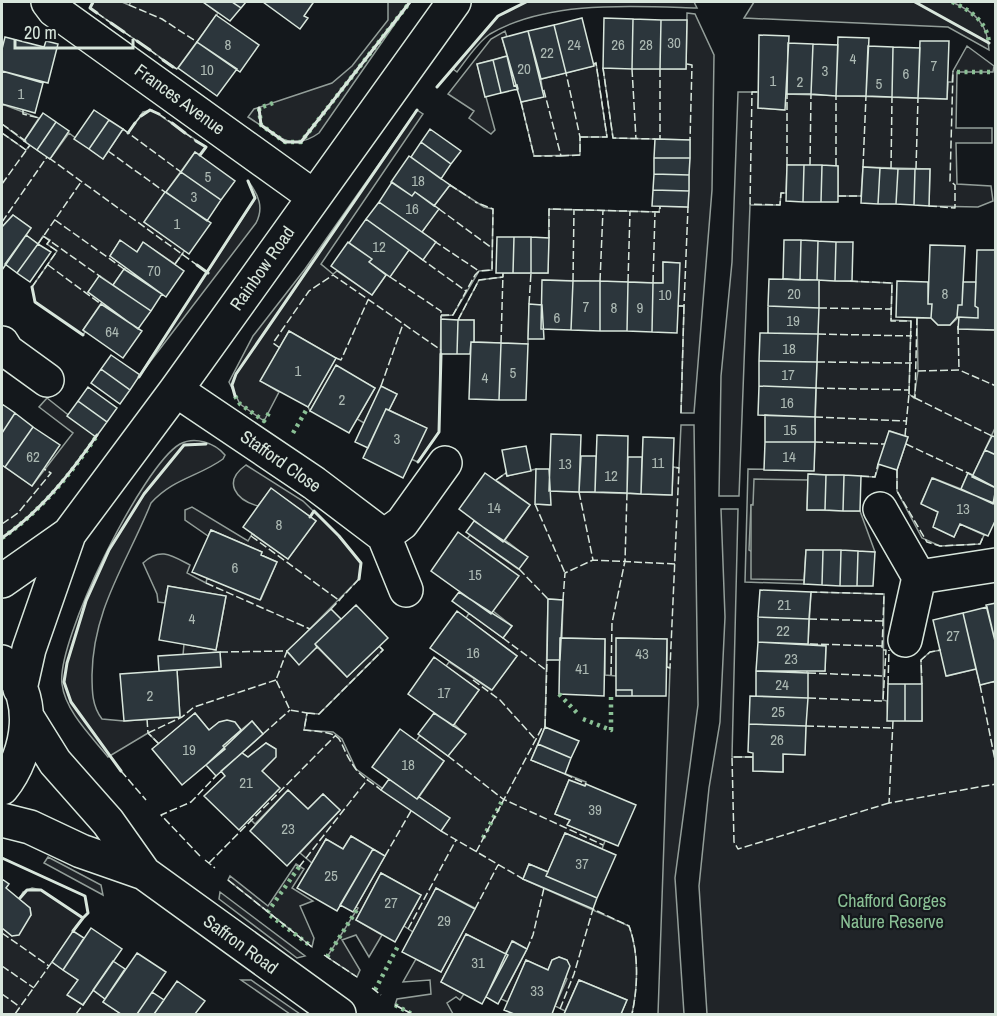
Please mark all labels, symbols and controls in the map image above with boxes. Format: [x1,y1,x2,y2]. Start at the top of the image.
scale bar [15,12,134,50]
text: 20 m [24,20,57,45]
house number: 30 [667,32,681,53]
house number: 8 [225,34,232,55]
house number: 24 [567,34,581,55]
house number: 26 [611,34,625,55]
house number: 28 [639,34,653,55]
house number: 22 [540,42,554,63]
house number: 4 [850,48,857,69]
house number: 7 [931,55,938,76]
street label: Frances Avenue [130,58,230,140]
house number: 20 [517,58,531,79]
house number: 10 [200,59,214,80]
house number: 3 [822,60,829,81]
house number: 6 [903,63,910,84]
house number: 1 [770,70,777,91]
house number: 2 [797,71,804,92]
house number: 5 [876,73,883,94]
house number: 1 [18,83,25,104]
house number: 5 [205,166,212,187]
house number: 18 [411,170,425,191]
house number: 3 [191,186,198,207]
house number: 16 [405,198,419,219]
house number: 1 [174,213,181,234]
street label: Rainbow Road [224,221,300,315]
house number: 12 [372,236,386,257]
house number: 70 [147,260,161,281]
house number: 20 [787,283,801,304]
house number: 8 [942,283,949,304]
house number: 10 [658,284,672,305]
house number: 7 [583,296,590,317]
house number: 8 [611,297,618,318]
house number: 9 [637,297,644,318]
house number: 6 [554,307,561,328]
house number: 19 [786,310,800,331]
house number: 64 [105,321,119,342]
house number: 18 [782,338,796,359]
house number: 1 [295,360,302,381]
house number: 5 [510,362,517,383]
house number: 17 [781,364,795,385]
house number: 4 [482,367,489,388]
house number: 2 [339,389,346,410]
house number: 16 [780,392,794,413]
house number: 15 [783,419,797,440]
street label: Stafford Close [236,424,326,498]
house number: 3 [394,428,401,449]
house number: 62 [26,446,40,467]
house number: 14 [782,446,796,467]
house number: 11 [652,452,665,473]
house number: 13 [558,453,572,474]
house number: 12 [604,465,618,486]
house number: 14 [487,497,501,518]
house number: 13 [956,498,970,519]
house number: 8 [276,514,283,535]
house number: 6 [232,557,239,578]
house number: 15 [468,564,482,585]
house number: 21 [777,594,791,615]
house number: 4 [189,608,196,629]
house number: 22 [776,620,790,641]
house number: 27 [946,625,960,646]
house number: 16 [466,642,480,663]
house number: 43 [635,643,649,664]
house number: 23 [784,648,798,669]
house number: 41 [575,658,589,679]
house number: 24 [775,674,789,695]
house number: 17 [437,682,451,703]
house number: 2 [147,685,154,706]
house number: 25 [771,701,785,722]
house number: 26 [770,729,784,750]
house number: 19 [182,739,196,760]
house number: 18 [401,754,415,775]
house number: 21 [239,772,253,793]
house number: 39 [588,799,602,820]
house number: 23 [281,818,295,839]
house number: 37 [575,853,589,874]
house number: 25 [324,865,338,886]
park label: Chafford Gorges Nature Reserve [838,888,946,934]
house number: 27 [384,892,398,913]
street label: Saffron Road [199,908,283,980]
house number: 29 [437,910,451,931]
house number: 31 [471,952,485,973]
house number: 33 [530,980,544,1001]

